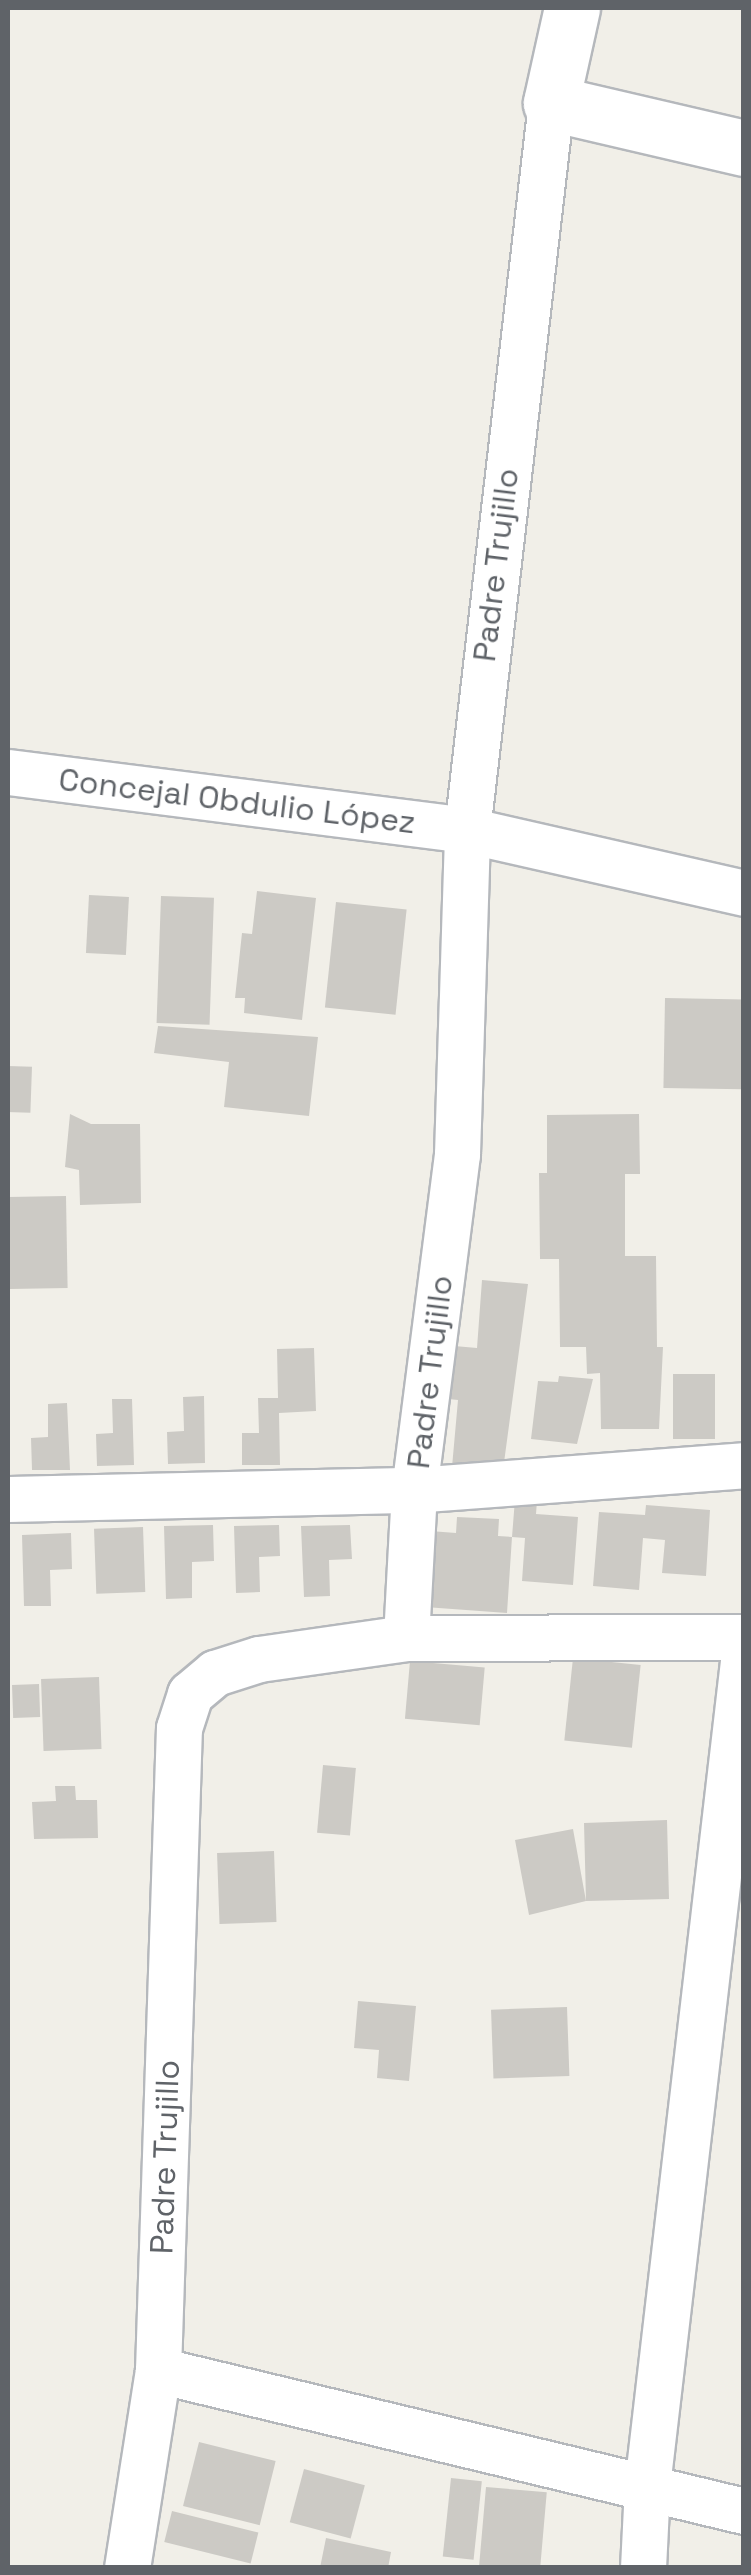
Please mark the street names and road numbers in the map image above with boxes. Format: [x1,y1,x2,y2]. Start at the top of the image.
street label: Padre Trujillo [465,466,527,664]
street label: Concejal Obdulio López [56,760,418,842]
street label: Padre Trujillo [399,1273,461,1471]
street label: Padre Trujillo [142,2059,188,2255]

